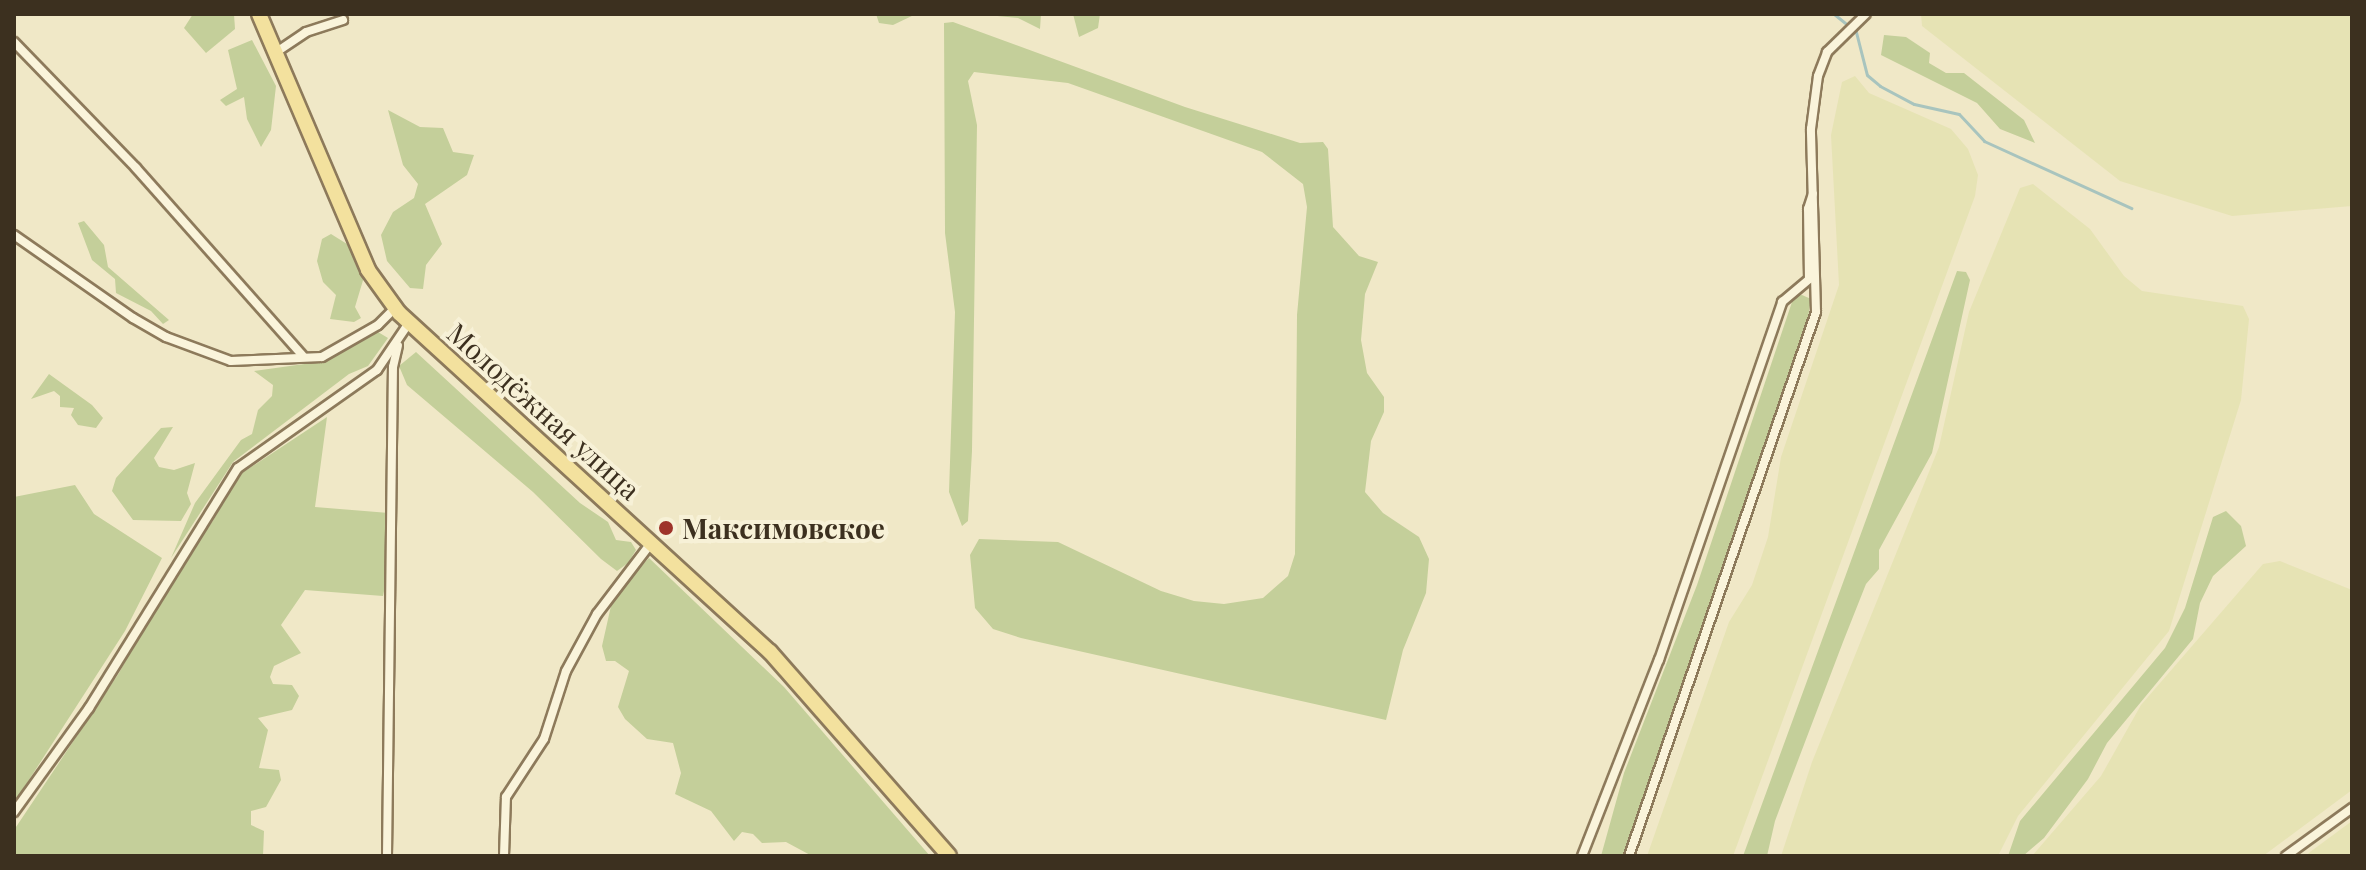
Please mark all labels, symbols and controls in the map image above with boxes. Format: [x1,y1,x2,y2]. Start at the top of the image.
street label: Молодёжная улица [441,316,647,506]
place label: Максимовское [682,511,885,545]
marker: Максимовское [657,519,675,537]

